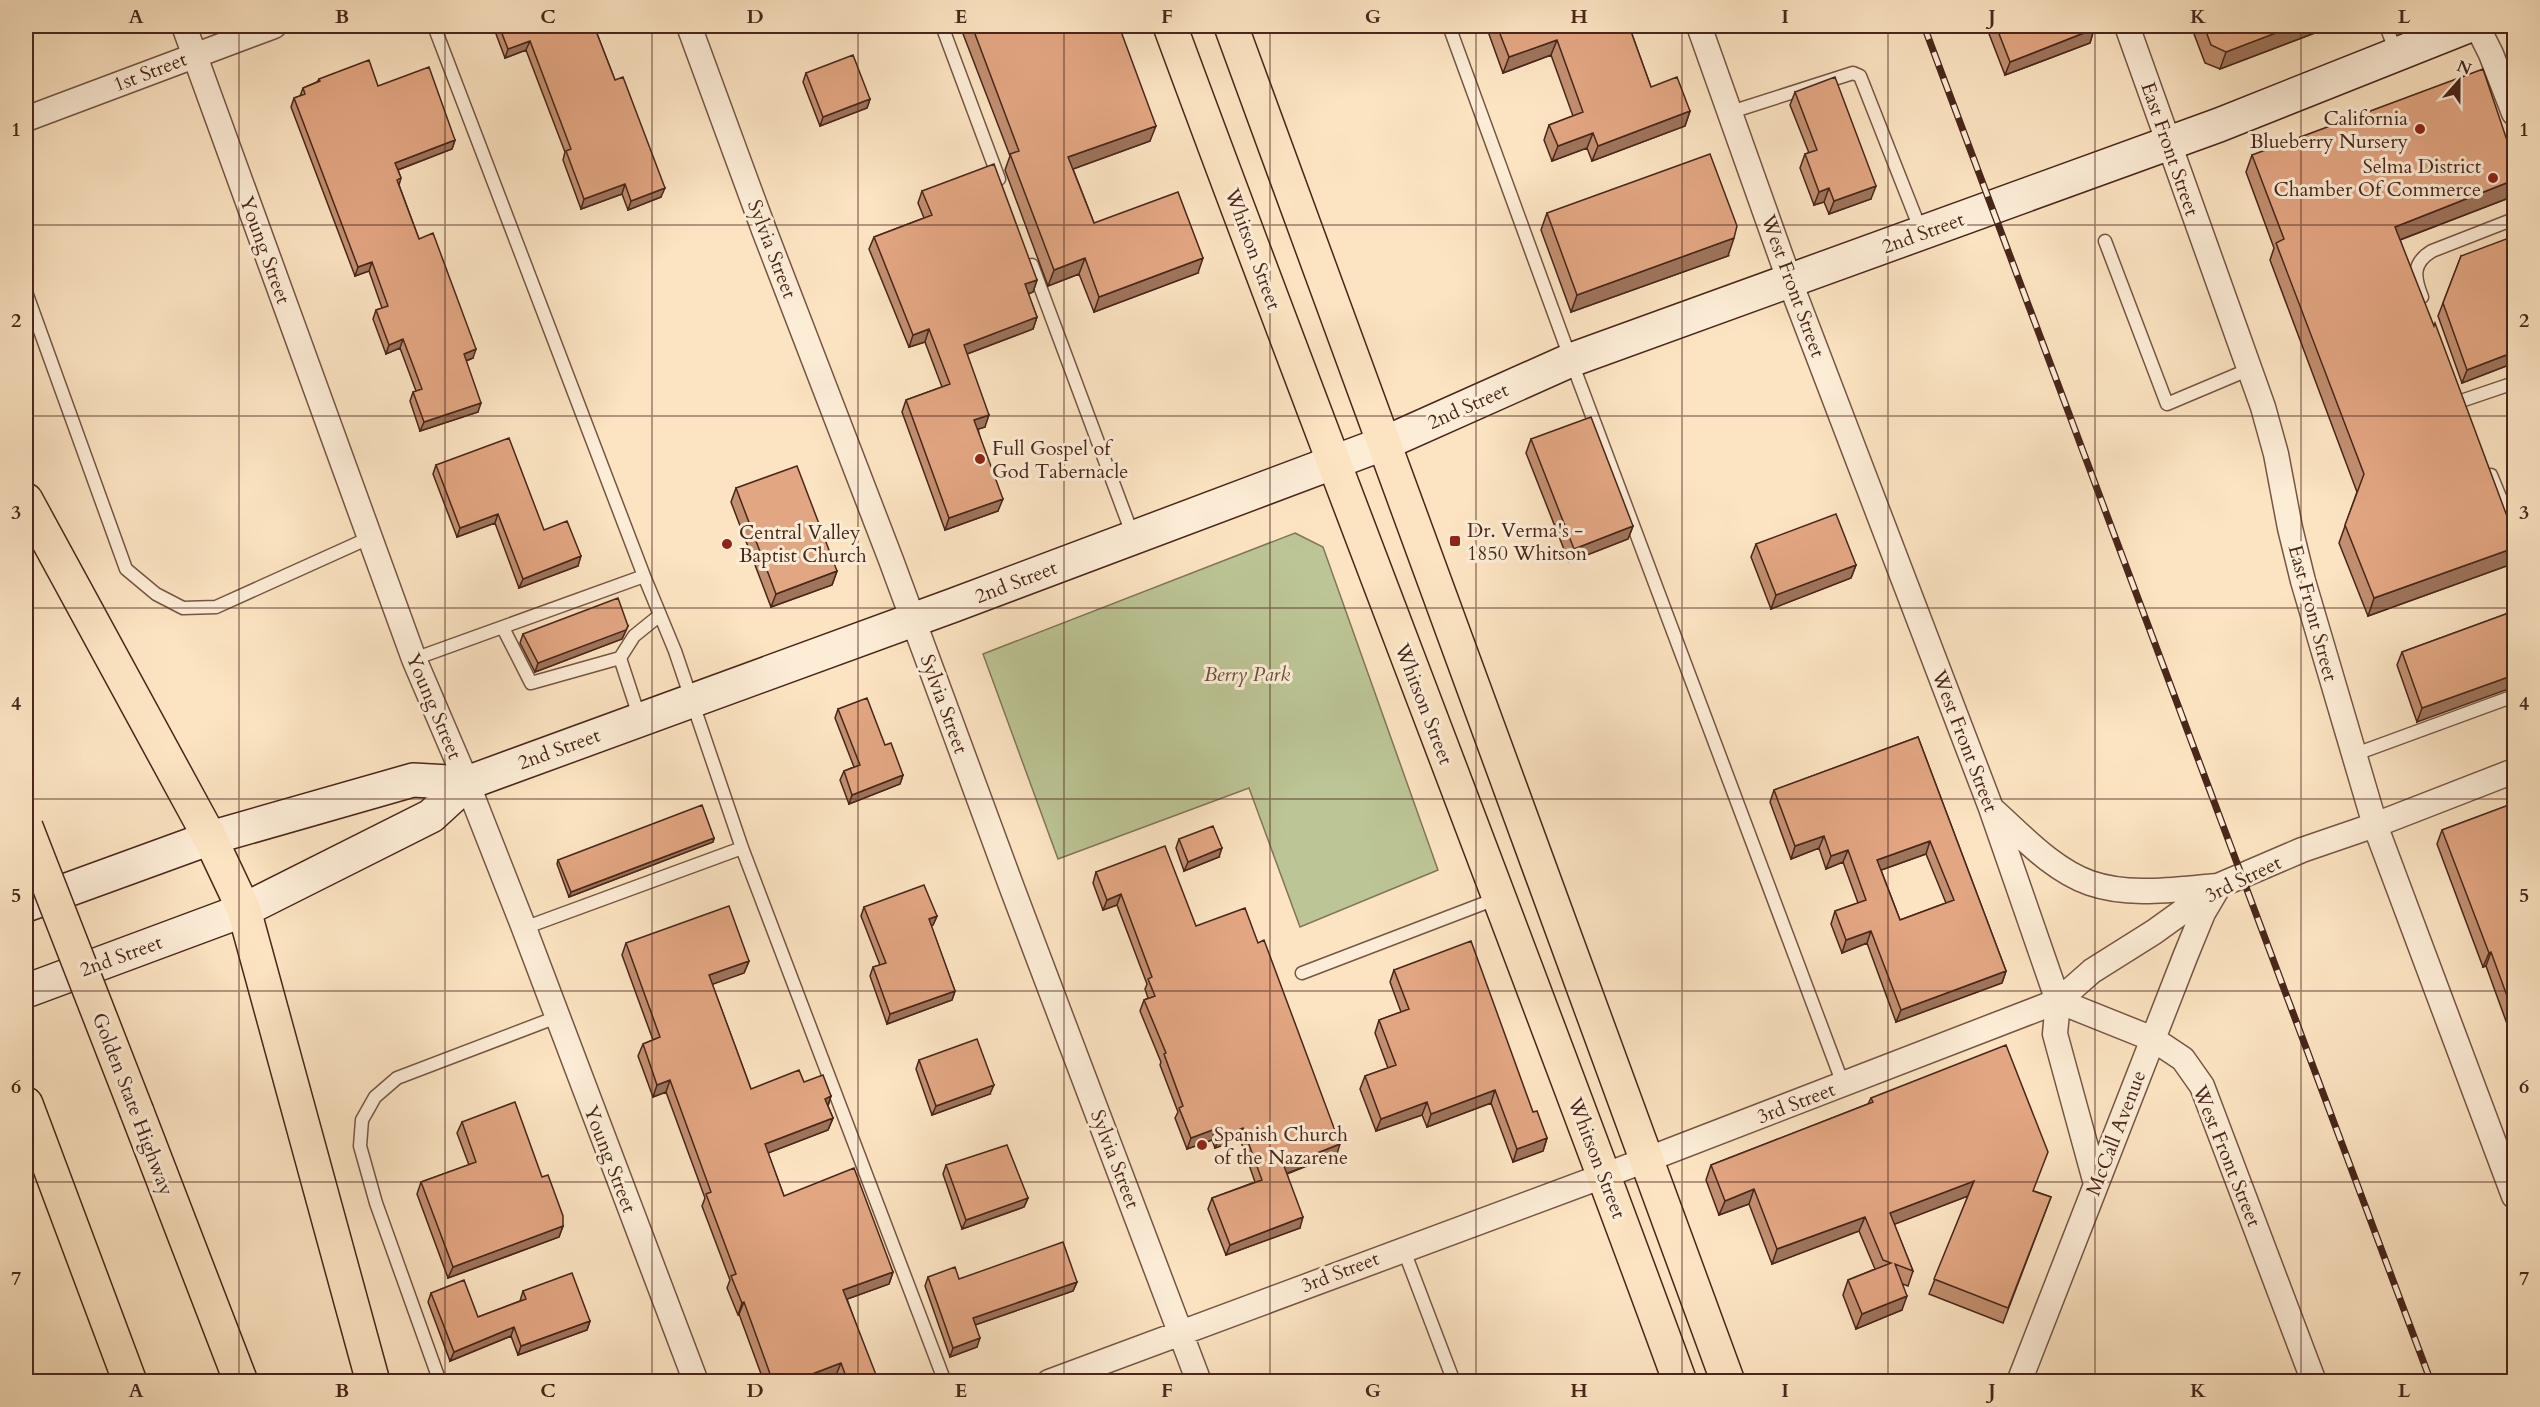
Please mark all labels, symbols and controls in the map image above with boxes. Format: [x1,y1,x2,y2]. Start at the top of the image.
text: A [128,3,144,30]
text: B [335,3,349,30]
text: C [540,3,556,30]
text: D [746,3,764,30]
text: E [955,3,967,30]
text: F [1161,3,1173,30]
text: G [1365,3,1381,30]
text: H [1570,3,1588,30]
text: I [1781,3,1789,30]
text: J [1985,3,1996,30]
text: K [2190,3,2207,30]
text: L [2398,3,2411,30]
street label: 1st Street [109,45,191,98]
north arrow [2429,51,2489,111]
text: N [2454,55,2475,81]
street label: East Front Street [2134,78,2206,220]
place label: California Blueberry Nursery [2250,105,2408,155]
text: 1 [11,116,21,143]
text: 1 [2519,116,2529,143]
marker: California Blueberry Nursery [2413,122,2427,136]
place label: Selma District Chamber Of Commerce [2273,153,2482,203]
marker: Selma District Chamber Of Commerce [2486,171,2500,185]
street label: Whitson Street [1218,184,1288,314]
street label: Young Street [233,192,297,308]
street label: Sylvia Street [741,196,803,303]
street label: 2nd Street [1878,205,1969,260]
street label: West Front Street [1754,210,1832,362]
text: 2 [11,307,21,334]
text: 2 [2519,307,2529,334]
street label: 2nd Street [1423,376,1513,436]
place label: Full Gospel of God Tabernacle [992,435,1128,485]
marker: Full Gospel of God Tabernacle [973,452,987,466]
text: 3 [11,499,21,526]
text: 3 [2519,499,2529,526]
place label: Dr. Verma's - 1850 Whitson [1467,517,1588,567]
place label: Central Valley Baptist Church [739,519,867,569]
marker: Dr. Verma's - 1850 Whitson [1448,534,1462,548]
marker: Central Valley Baptist Church [720,537,734,551]
street label: East Front Street [2282,542,2344,685]
street label: 2nd Street [971,554,1061,610]
street label: Whitson Street [1388,639,1460,769]
street label: Young Street [400,649,469,764]
street label: Sylvia Street [914,651,975,758]
park label: Berry Park [1204,661,1290,688]
street label: West Front Street [1925,665,2005,817]
text: 4 [11,690,21,717]
text: 4 [2519,690,2529,717]
street label: 2nd Street [514,721,605,776]
street label: 3rd Street [2200,849,2286,909]
text: 5 [11,882,21,909]
text: 5 [2519,882,2529,909]
street label: 2nd Street [76,928,167,983]
street label: Golden State Highway [86,1009,180,1200]
street label: McCall Avenue [2080,1066,2152,1200]
text: 6 [11,1073,21,1100]
text: 6 [2519,1073,2529,1100]
street label: 3rd Street [1753,1076,1840,1130]
street label: West Front Street [2186,1080,2268,1231]
street label: Whitson Street [1561,1093,1633,1223]
street label: Young Street [577,1102,643,1217]
street label: Sylvia Street [1084,1106,1146,1213]
place label: Spanish Church of the Nazarene [1214,1121,1348,1171]
marker: Spanish Church of the Nazarene [1195,1138,1209,1152]
street label: 3rd Street [1297,1245,1384,1299]
text: 7 [11,1265,21,1292]
text: 7 [2519,1265,2529,1292]
text: A [128,1377,144,1404]
text: B [335,1377,349,1404]
text: C [540,1377,556,1404]
text: D [746,1377,764,1404]
text: E [955,1377,967,1404]
text: F [1161,1377,1173,1404]
text: G [1365,1377,1381,1404]
text: H [1570,1377,1588,1404]
text: I [1781,1377,1789,1404]
text: J [1985,1377,1996,1404]
text: K [2190,1377,2207,1404]
text: L [2398,1377,2411,1404]

